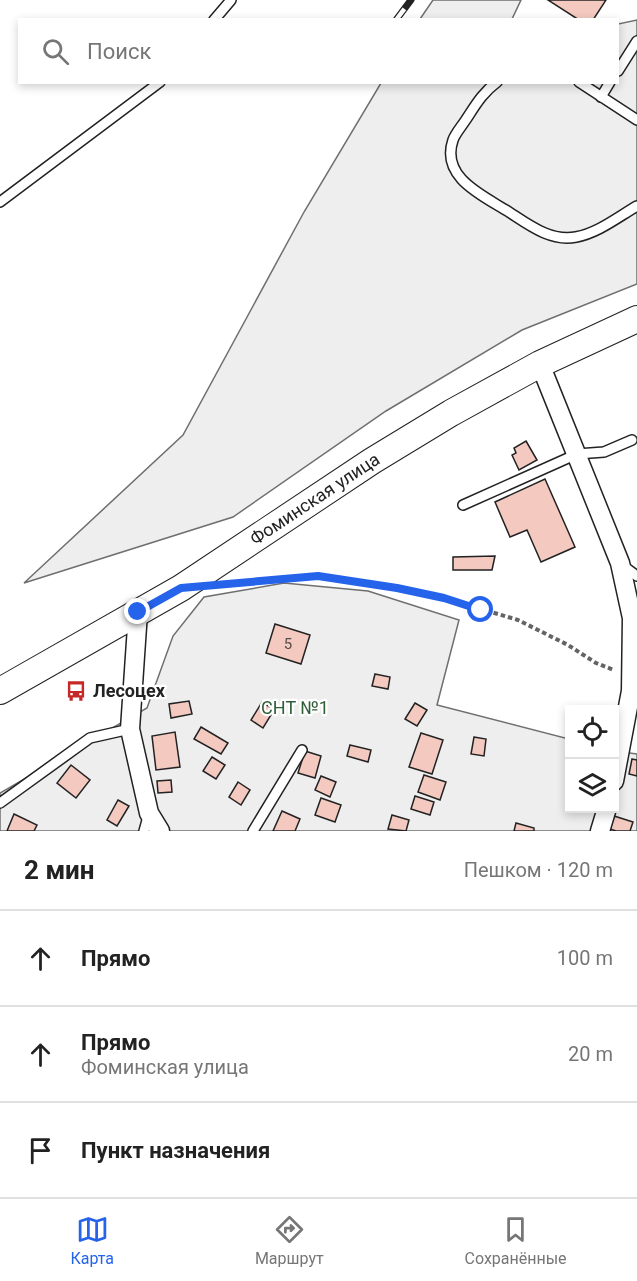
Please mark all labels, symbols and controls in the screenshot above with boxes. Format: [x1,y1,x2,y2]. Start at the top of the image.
search box [18,18,619,84]
icon: search [39,35,72,68]
text: Поиск [87,39,151,64]
street label: Фоминская улица [246,448,383,549]
route start [467,596,493,622]
route end [124,598,150,624]
house number: 5 [284,635,292,653]
bus stop icon: Лесоцех [64,679,88,703]
place label: Лесоцех [93,680,166,701]
park label: СНТ №1 [261,697,329,718]
map controls [565,705,619,813]
button: locate [565,705,619,759]
button: layers [565,759,619,813]
text: 2 мин [24,855,95,885]
text: Пешком · 120 m [464,858,613,882]
icon: ahead [24,942,57,975]
text: Прямо [81,946,150,971]
text: 100 m [557,946,613,970]
text: Прямо [81,1030,150,1055]
icon: ahead [24,1038,57,1071]
text: 20 m [568,1042,613,1066]
text: Фоминская улица [81,1055,249,1079]
icon: arrive [24,1134,57,1167]
text: Пункт назначения [81,1138,270,1163]
tab: Карта [70,1213,114,1268]
tab: Маршрут [255,1213,324,1268]
tab: Сохранённые [465,1213,567,1268]

